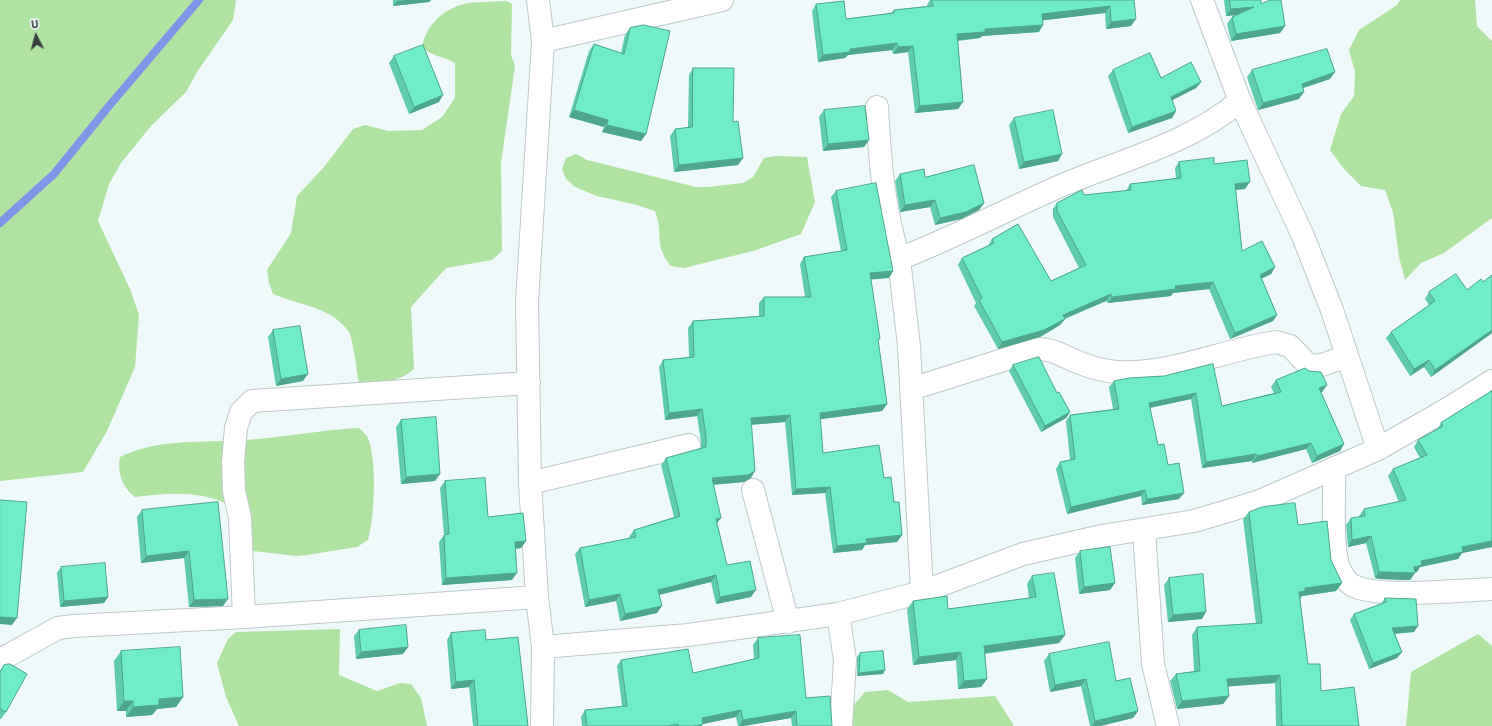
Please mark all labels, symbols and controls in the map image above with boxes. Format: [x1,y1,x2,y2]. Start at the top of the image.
north arrow [16,16,56,56]
text: U [30,17,39,31]

